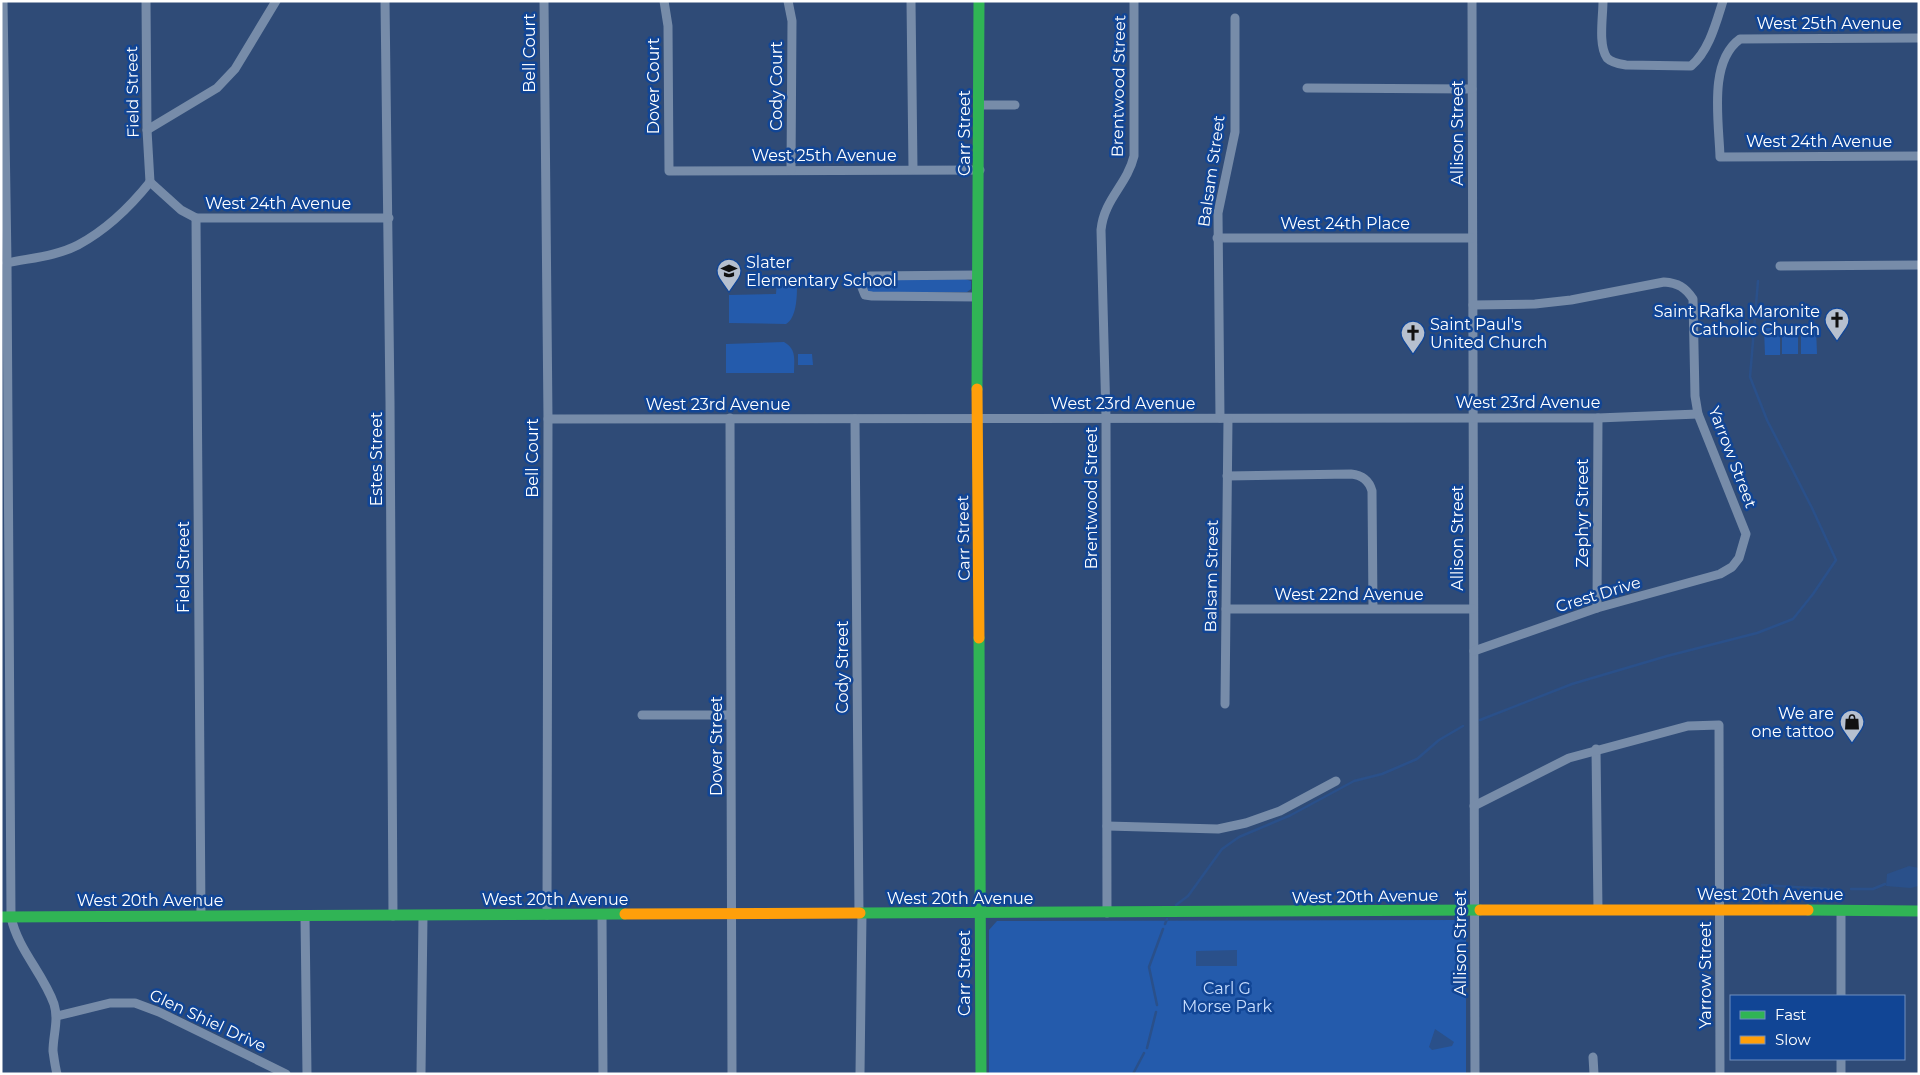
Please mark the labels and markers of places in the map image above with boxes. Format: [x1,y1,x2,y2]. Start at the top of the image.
place label: Slater Elementary School [746,253,897,290]
school or university icon: Slater Elementary School [716,258,742,292]
place label: Saint Rafka Maronite Catholic Church [1654,302,1820,339]
church icon: Saint Rafka Maronite Catholic Church [1824,307,1850,341]
place label: Saint Paul's United Church [1430,315,1547,352]
church icon: Saint Paul's United Church [1400,320,1426,354]
place label: We are one tattoo [1751,704,1834,741]
shop icon: We are one tattoo [1839,709,1865,743]

